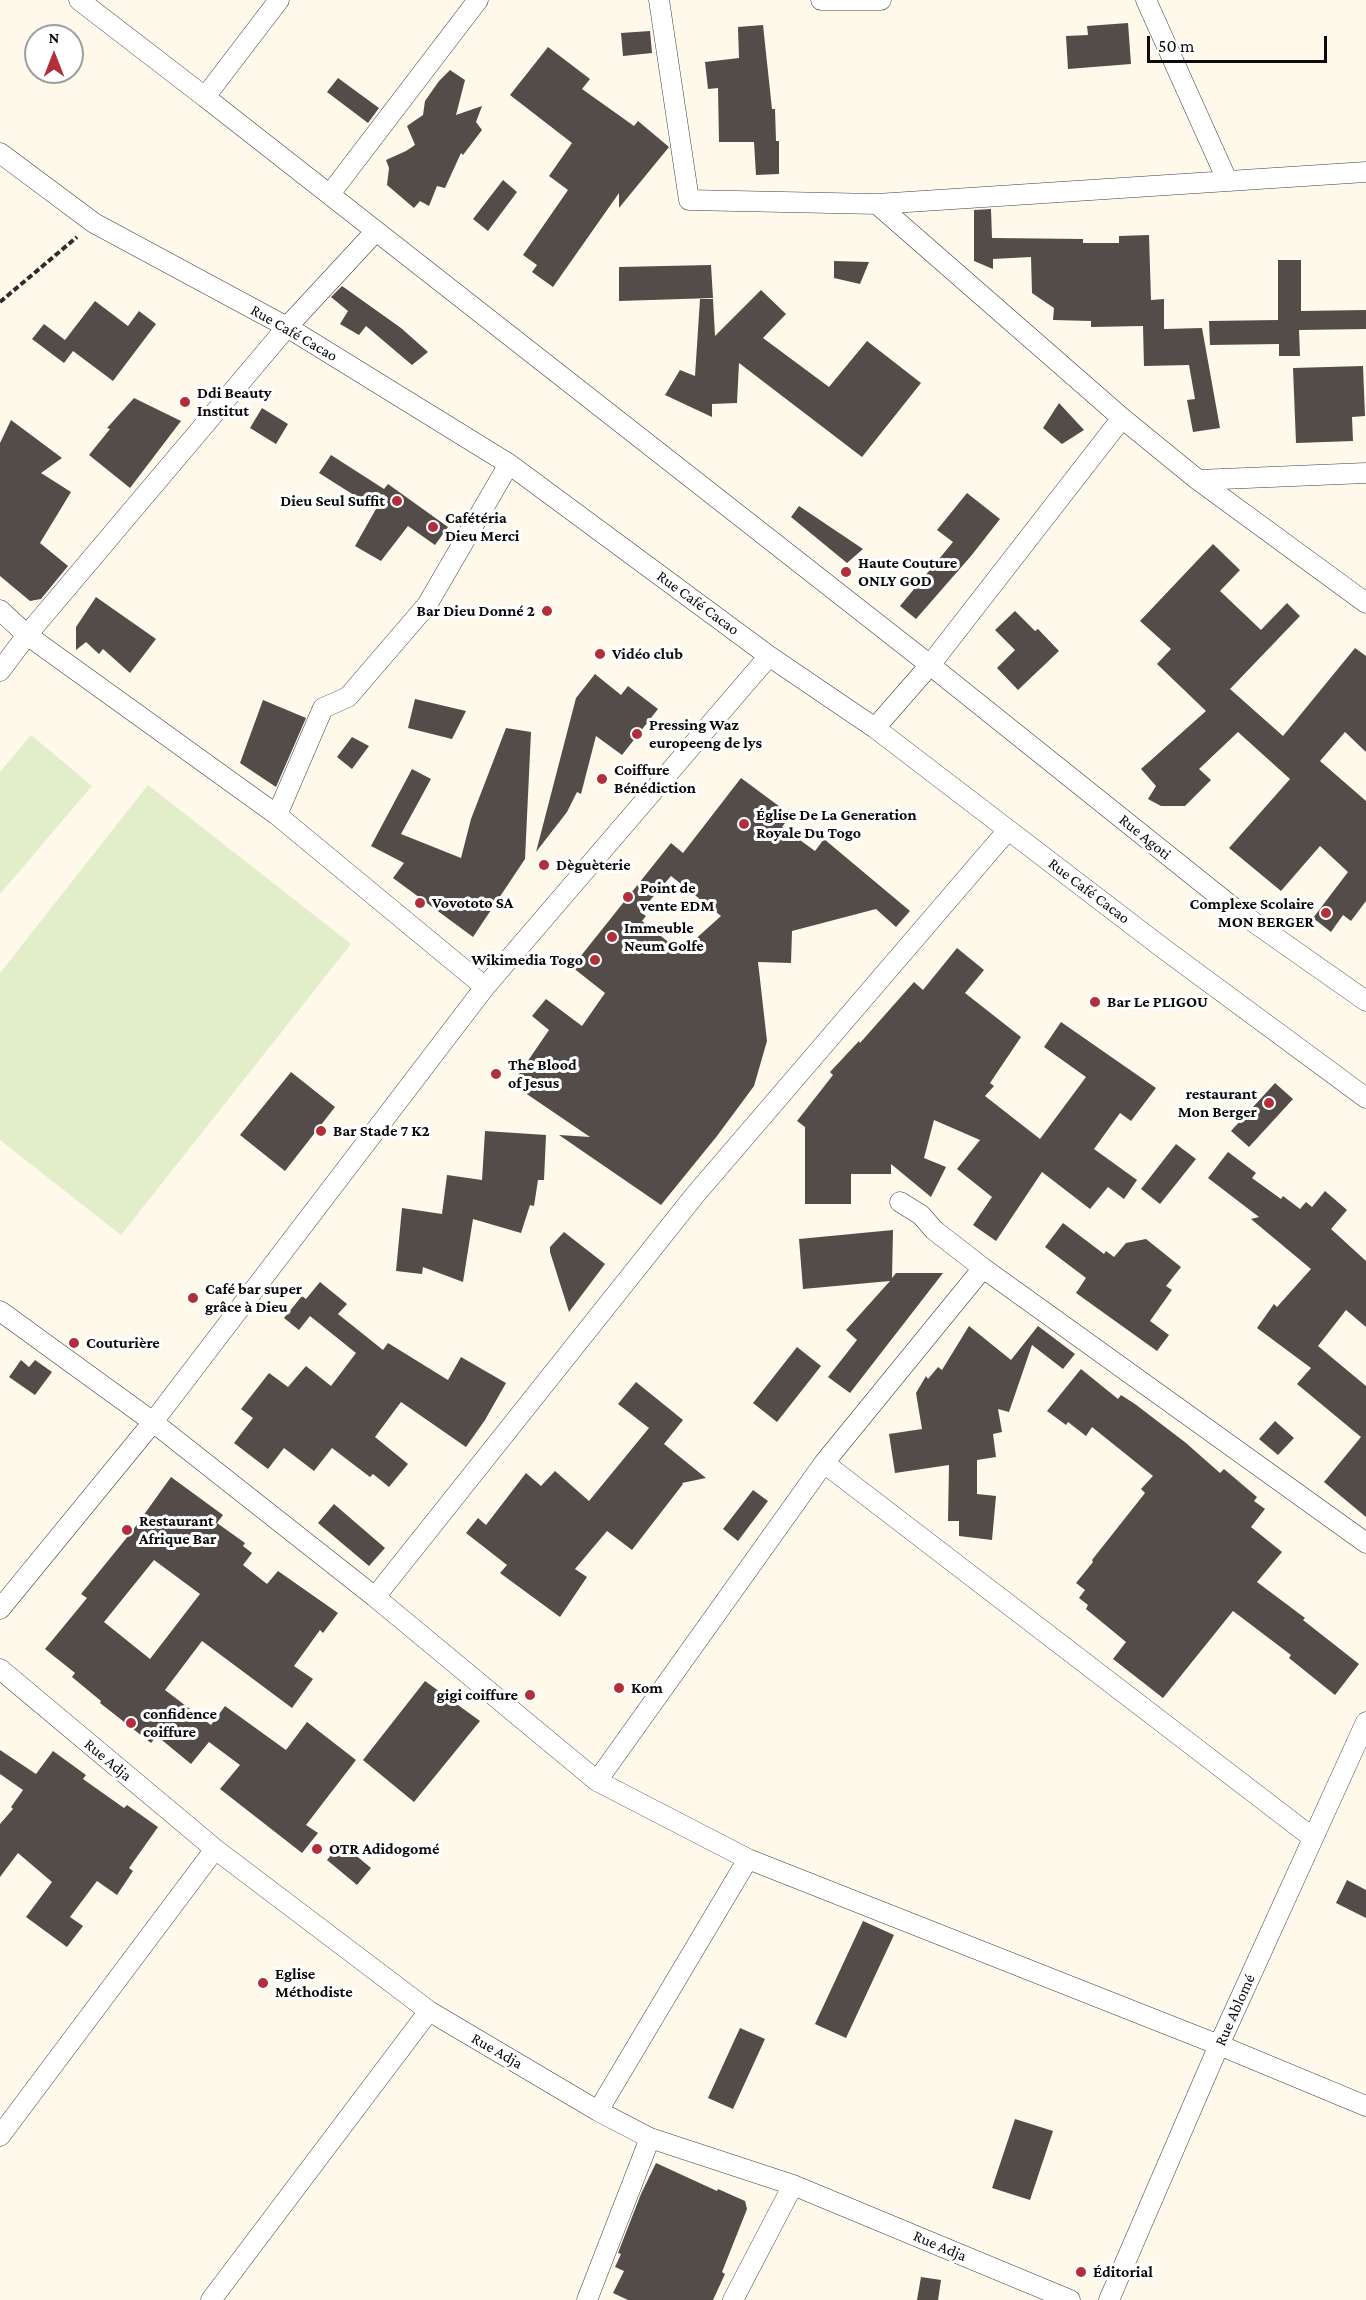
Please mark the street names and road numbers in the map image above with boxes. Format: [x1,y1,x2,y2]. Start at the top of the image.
street label: Rue Café Cacao [247,300,341,366]
street label: Rue Café Cacao [653,567,743,639]
street label: Rue Agoti [1115,810,1175,864]
street label: Rue Café Cacao [1044,854,1134,928]
street label: Rue Adja [80,1735,136,1785]
street label: Rue Ablomé [1211,1971,1259,2049]
street label: Rue Adja [468,2029,526,2073]
street label: Rue Adja [910,2226,970,2266]

